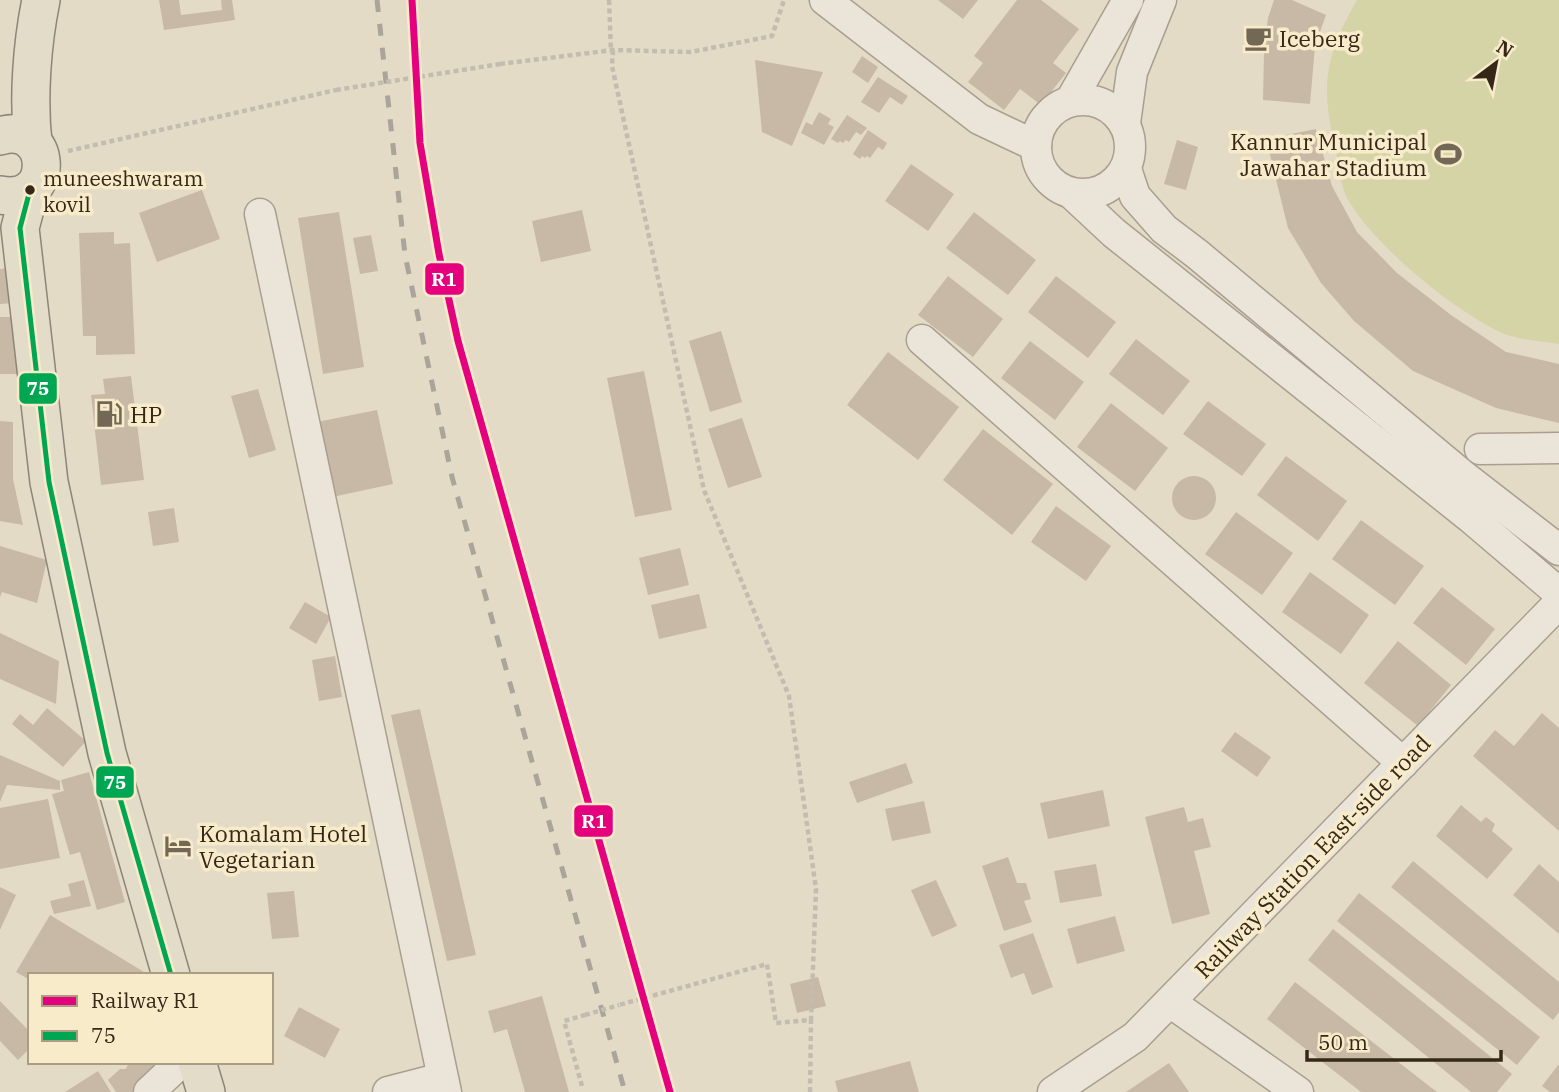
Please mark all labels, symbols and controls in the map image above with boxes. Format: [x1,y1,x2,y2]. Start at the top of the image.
cafe icon: Iceberg [1243,23,1273,53]
place label: Iceberg [1279,23,1360,53]
north arrow [1461,28,1531,98]
text: N [1492,34,1518,63]
place label: Kannur Municipal Jawahar Stadium [1230,126,1427,182]
sports icon: Kannur Municipal Jawahar Stadium [1433,139,1463,169]
place label: muneeshwaram kovil [43,164,203,218]
marker: muneeshwaram kovil [23,183,37,197]
line badge: R1 [424,262,465,296]
text: R1 [431,267,457,291]
line badge: 75 [18,372,58,405]
text: 75 [27,376,49,400]
fuel station icon: HP [94,399,124,429]
place label: HP [130,399,162,429]
street label: Railway Station East-side road [1188,728,1436,984]
line badge: 75 [95,765,135,799]
text: 75 [104,770,126,794]
line badge: R1 [573,804,614,838]
text: R1 [581,809,607,833]
place label: Komalam Hotel Vegetarian [199,818,367,874]
hotel icon: Komalam Hotel Vegetarian [163,831,193,861]
legend [28,973,273,1064]
text: Railway R1 [91,986,200,1014]
scale bar [1307,1018,1501,1062]
text: 75 [91,1021,116,1049]
text: 50 m [1318,1028,1368,1056]

